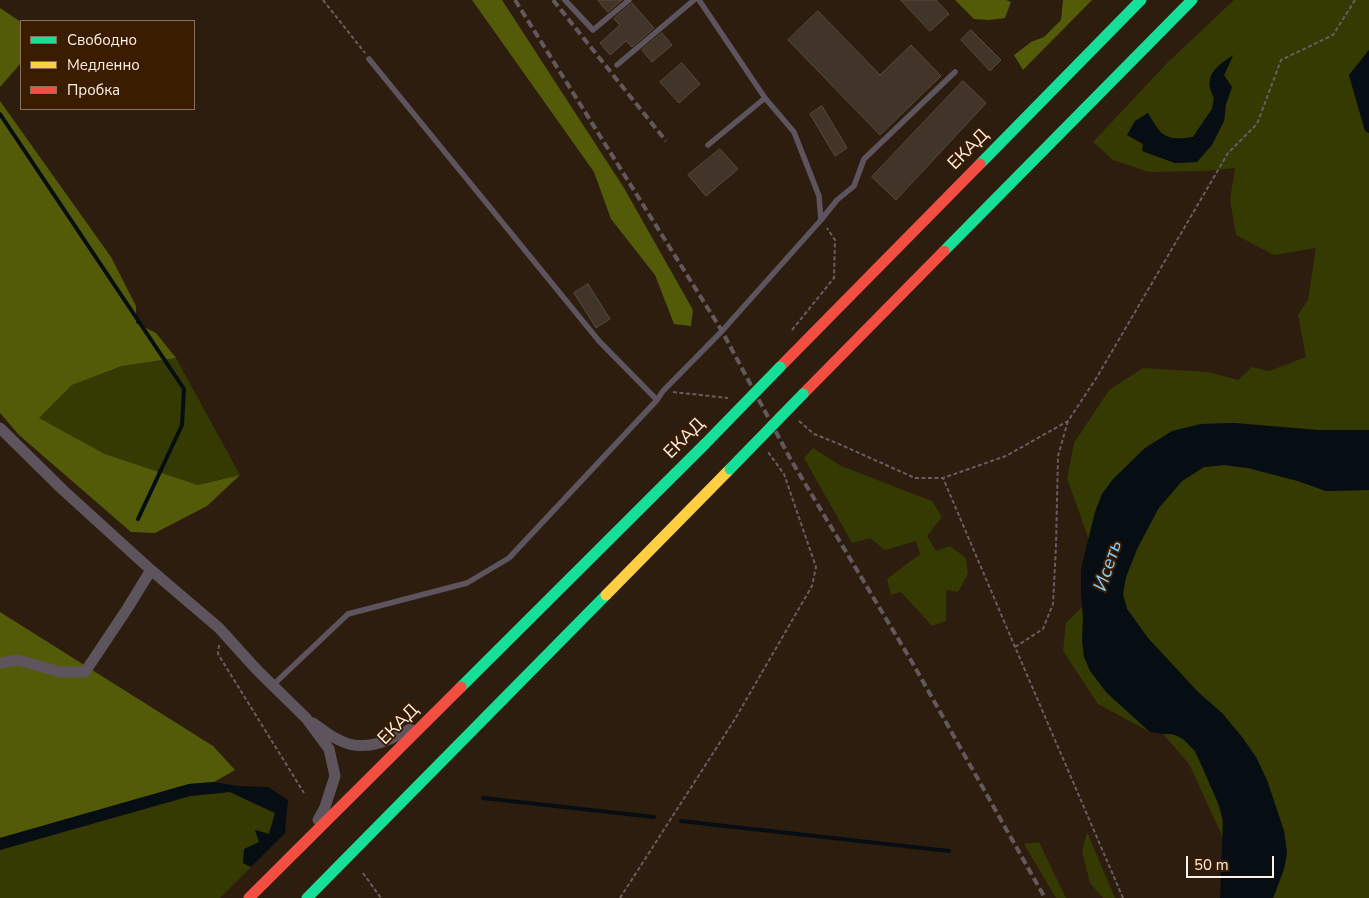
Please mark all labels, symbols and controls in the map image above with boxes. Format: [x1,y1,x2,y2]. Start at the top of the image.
legend [20,20,195,110]
text: Свободно [67,30,137,50]
text: Медленно [67,55,140,75]
text: Пробка [67,80,120,100]
street label: ЕКАД [944,125,994,175]
street label: ЕКАД [660,414,710,464]
water label: Исеть [1090,538,1128,594]
street label: ЕКАД [374,700,424,750]
scale bar [1189,846,1276,878]
text: 50 m [1194,855,1229,875]

